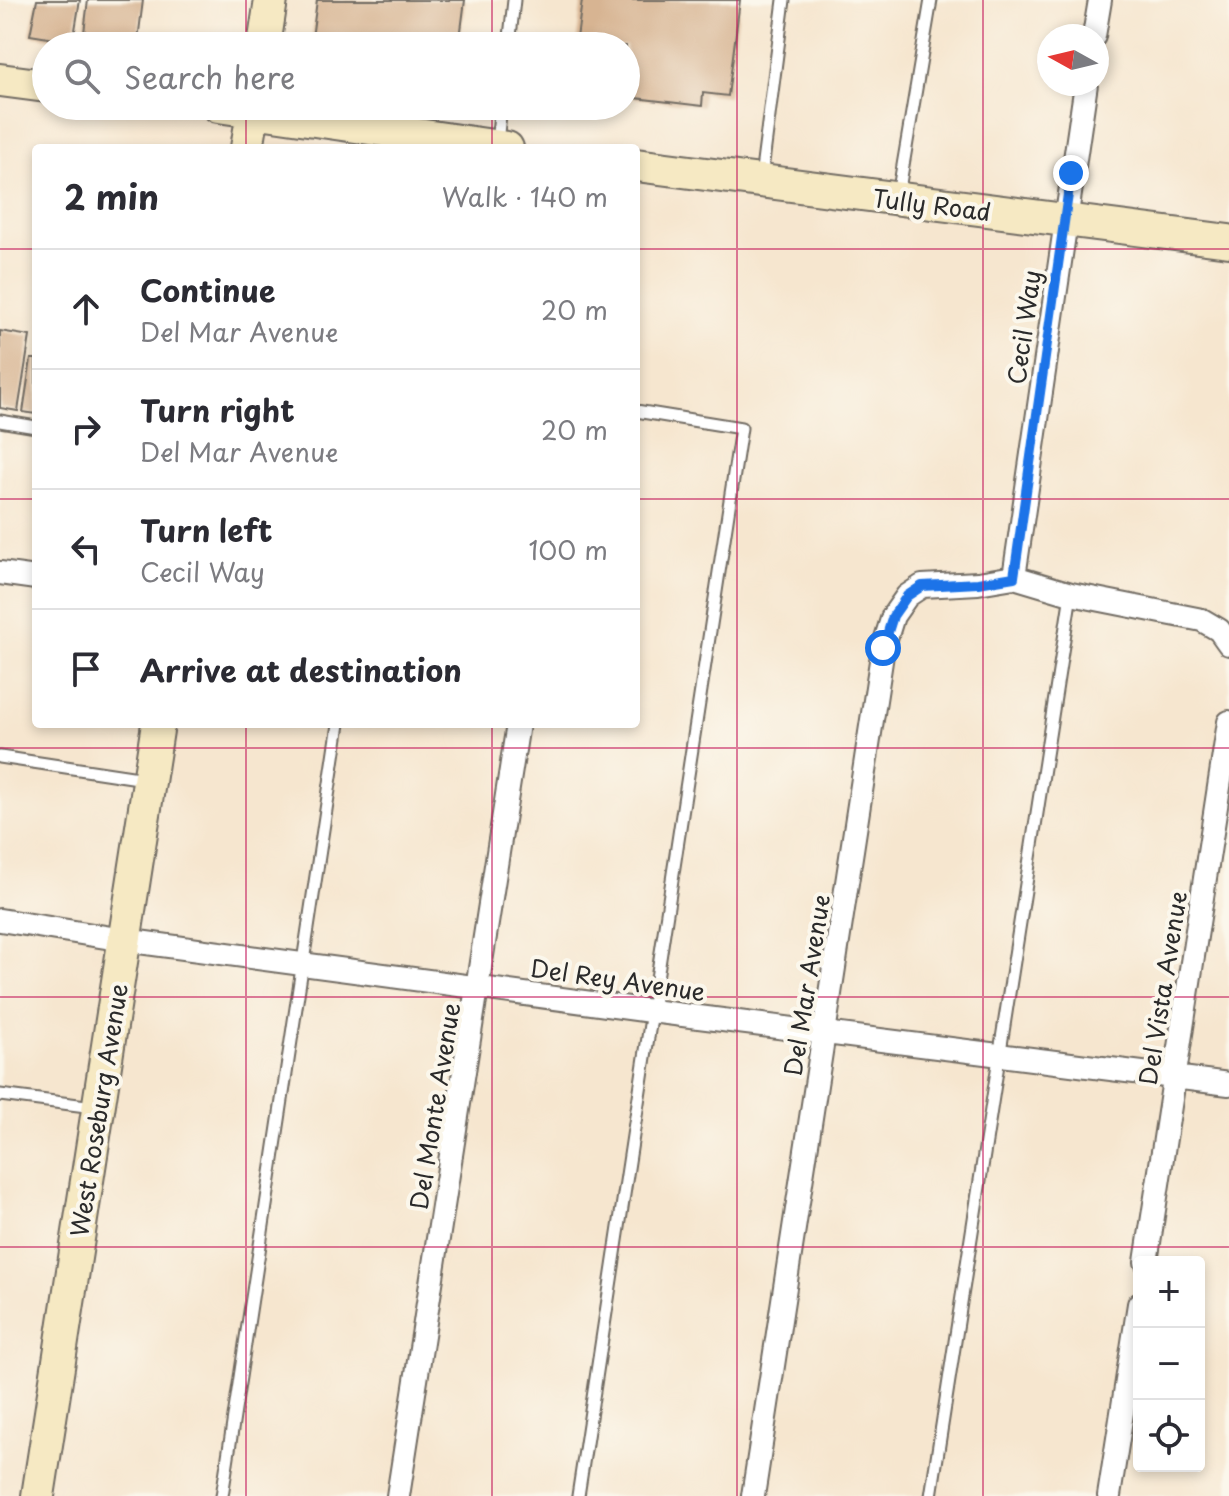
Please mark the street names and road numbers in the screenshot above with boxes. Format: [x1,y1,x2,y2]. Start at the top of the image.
street label: Tully Road [871,179,993,229]
street label: Cecil Way [997,267,1049,387]
street label: Del Vista Avenue [1129,888,1195,1088]
street label: Del Mar Avenue [774,892,838,1078]
street label: Del Rey Avenue [528,949,708,1009]
street label: West Roseburg Avenue [60,981,136,1239]
street label: Del Monte Avenue [400,1000,468,1212]

